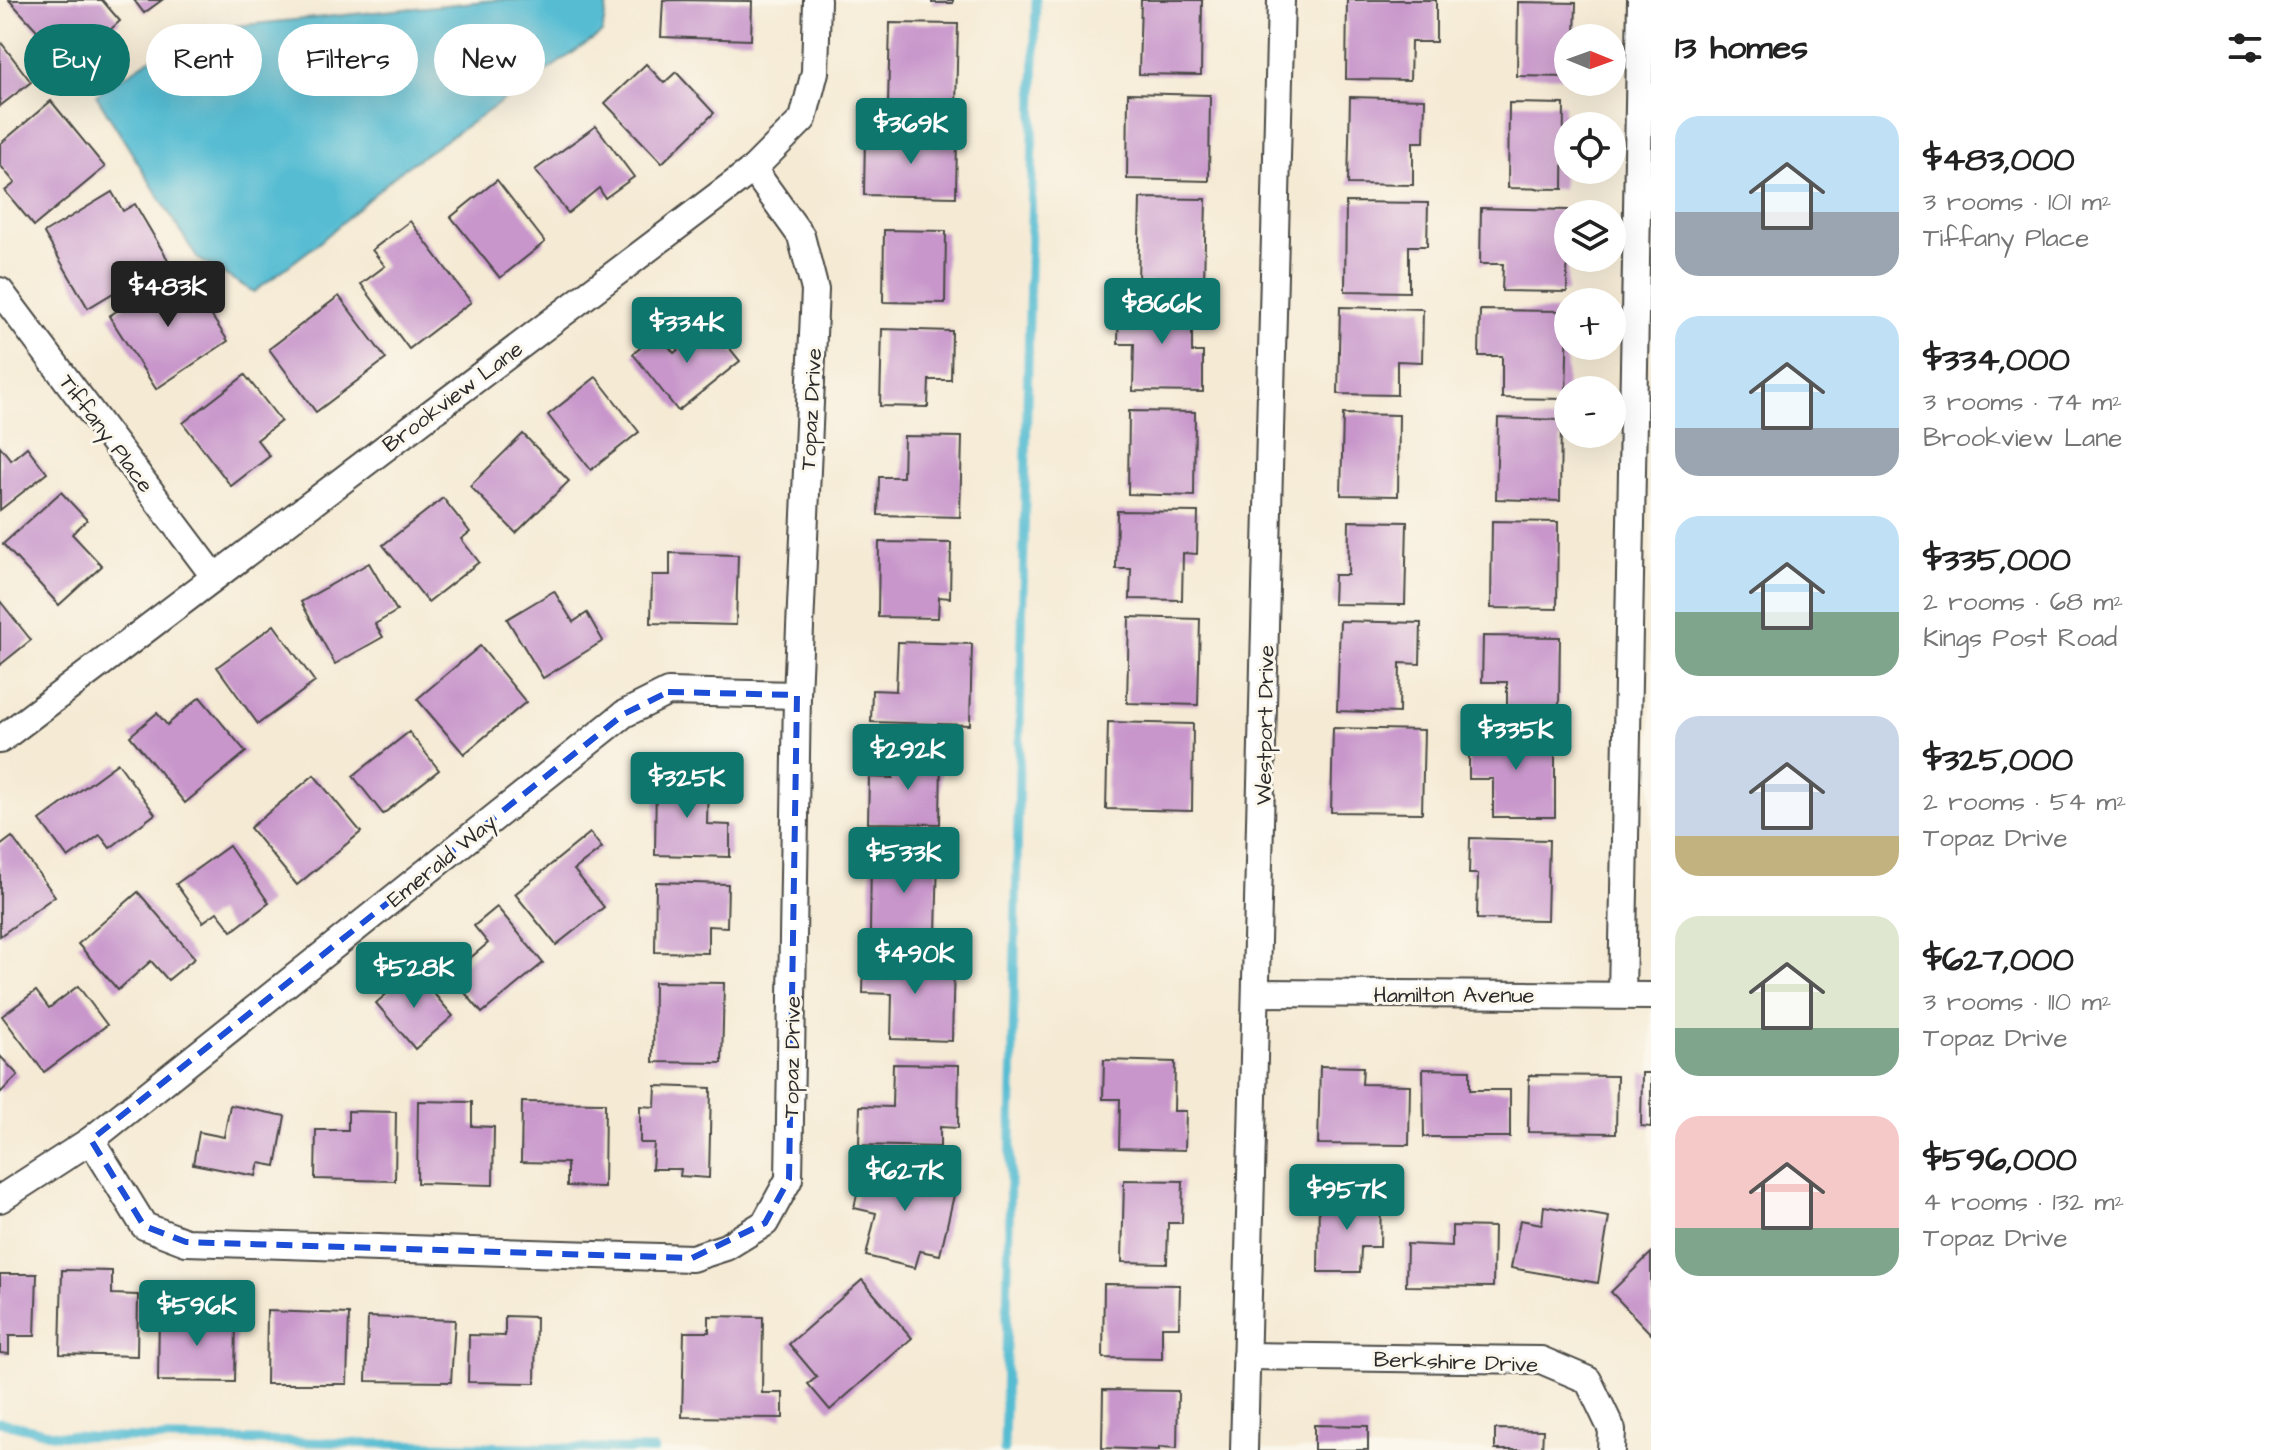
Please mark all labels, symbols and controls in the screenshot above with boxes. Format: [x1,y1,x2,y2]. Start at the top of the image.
chip: Buy [24,24,130,96]
chip: Rent [146,24,262,96]
chip: Filters [278,24,418,96]
chip: New [434,24,545,96]
north arrow [1554,24,1626,96]
map controls [1554,24,1626,448]
text: 13 homes [1675,24,1808,72]
icon: filters [2223,26,2267,70]
pin: $369K [855,98,967,166]
text: $369K [874,106,948,142]
button: locate [1554,112,1626,184]
text: $483,000 [1923,136,2075,184]
icon: home [1739,148,1835,244]
text: 3 rooms · 101 m² [1923,184,2111,220]
button: layers [1554,200,1626,272]
text: Tiffany Place [1923,220,2089,256]
pin: $483K [112,261,224,329]
text: $483K [129,269,207,305]
pin: $866K [1106,278,1218,346]
text: $866K [1122,286,1202,322]
button: + [1554,288,1626,360]
pin: $334K [631,297,743,365]
text: $334K [650,305,724,341]
street label: Brookview Lane [376,334,530,460]
text: $334,000 [1923,336,2070,384]
street label: Topaz Drive [793,347,830,471]
icon: home [1739,348,1835,444]
street label: Tiffany Place [50,368,161,500]
button: − [1554,376,1626,448]
text: 3 rooms · 74 m² [1923,384,2122,420]
text: Brookview Lane [1923,420,2122,456]
text: $335,000 [1923,536,2071,584]
icon: home [1739,548,1835,644]
text: 2 rooms · 68 m² [1923,584,2123,620]
text: Kings Post Road [1923,620,2117,656]
street label: Westport Drive [1249,645,1282,805]
pin: $335K [1460,704,1572,772]
text: $335K [1478,712,1554,748]
pin: $292K [852,724,964,792]
text: $292K [871,732,945,768]
text: $325,000 [1923,736,2073,784]
icon: home [1739,748,1835,844]
pin: $325K [631,752,743,820]
text: $325K [649,760,725,796]
text: 2 rooms · 54 m² [1923,784,2126,820]
street label: Emerald Way [381,807,504,916]
text: Topaz Drive [1923,820,2068,856]
pin: $533K [848,827,960,895]
text: $533K [866,835,942,871]
pin: $490K [859,928,971,996]
text: $490K [875,936,955,972]
text: $627,000 [1923,936,2074,984]
pin: $528K [358,942,470,1010]
icon: home [1739,948,1835,1044]
text: $528K [374,950,454,986]
street label: Hamilton Avenue [1374,980,1535,1011]
text: 3 rooms · 110 m² [1923,984,2111,1020]
street label: Topaz Drive [776,996,809,1118]
text: Topaz Drive [1923,1020,2068,1056]
text: $596,000 [1923,1136,2077,1184]
pin: $627K [849,1145,961,1213]
icon: home [1739,1148,1835,1244]
text: $627K [866,1153,944,1189]
pin: $957K [1291,1164,1403,1232]
text: $957K [1307,1172,1387,1208]
text: 4 rooms · 132 m² [1923,1184,2124,1220]
text: Topaz Drive [1923,1220,2068,1256]
pin: $596K [141,1280,253,1348]
text: $596K [157,1288,237,1324]
street label: Berkshire Drive [1373,1344,1539,1381]

